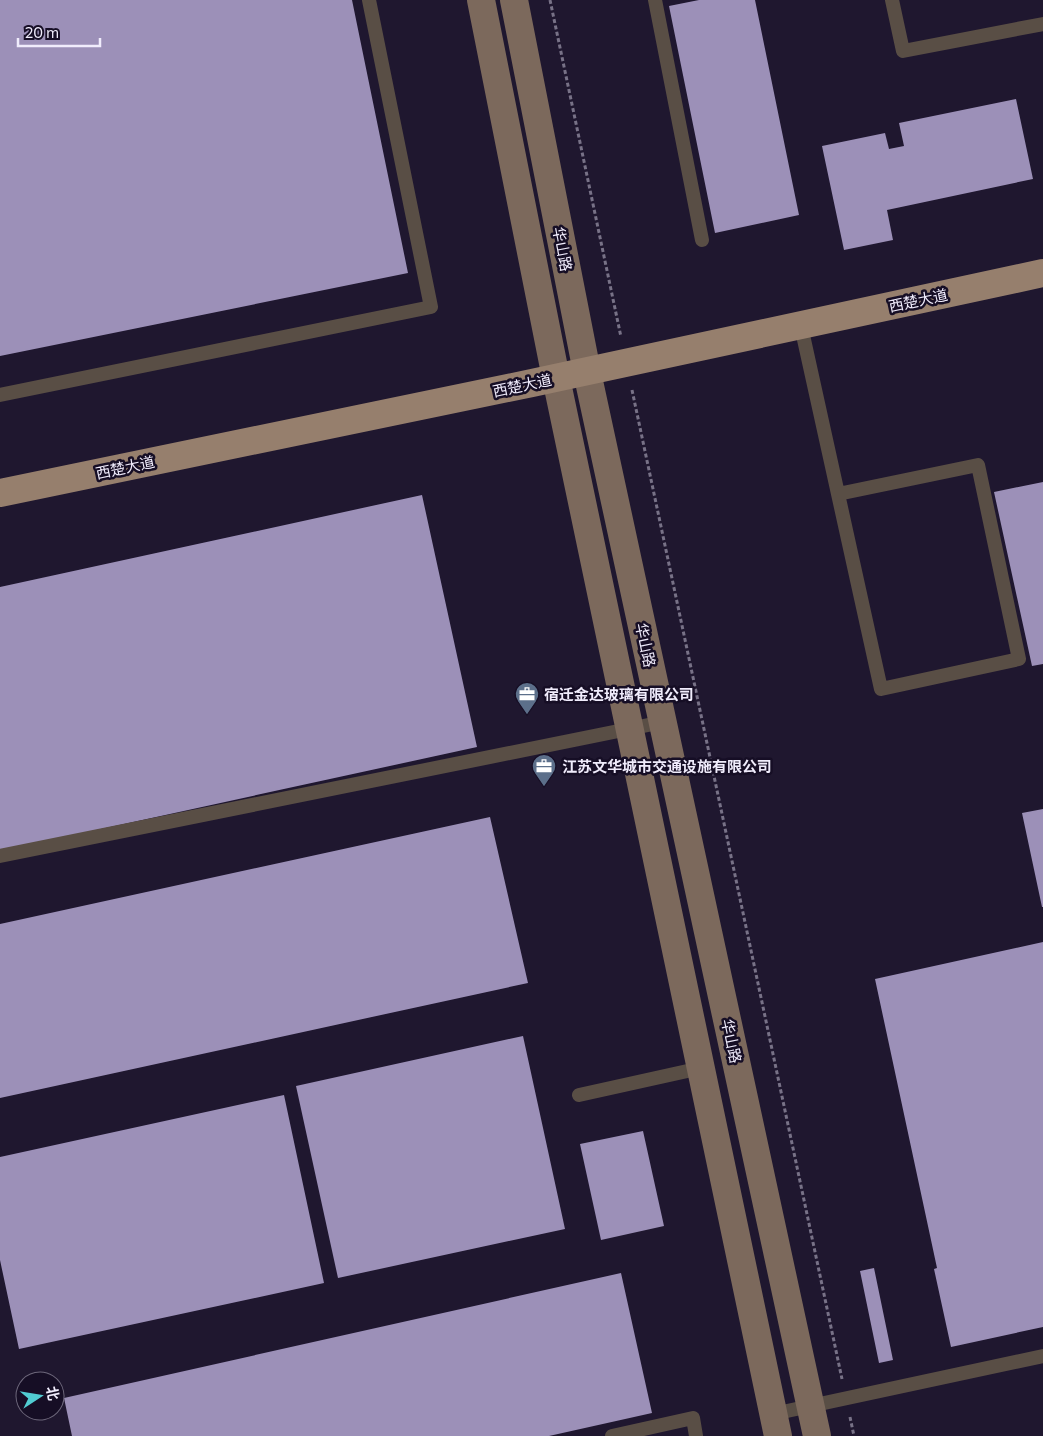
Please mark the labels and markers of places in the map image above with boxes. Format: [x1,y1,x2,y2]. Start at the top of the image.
office icon: 宿迁金达玻璃有限公司 [514,681,540,715]
place label: 宿迁金达玻璃有限公司 [544,685,694,703]
office icon: 江苏文华城市交通设施有限公司 [531,753,557,787]
place label: 江苏文华城市交通设施有限公司 [562,757,772,775]

